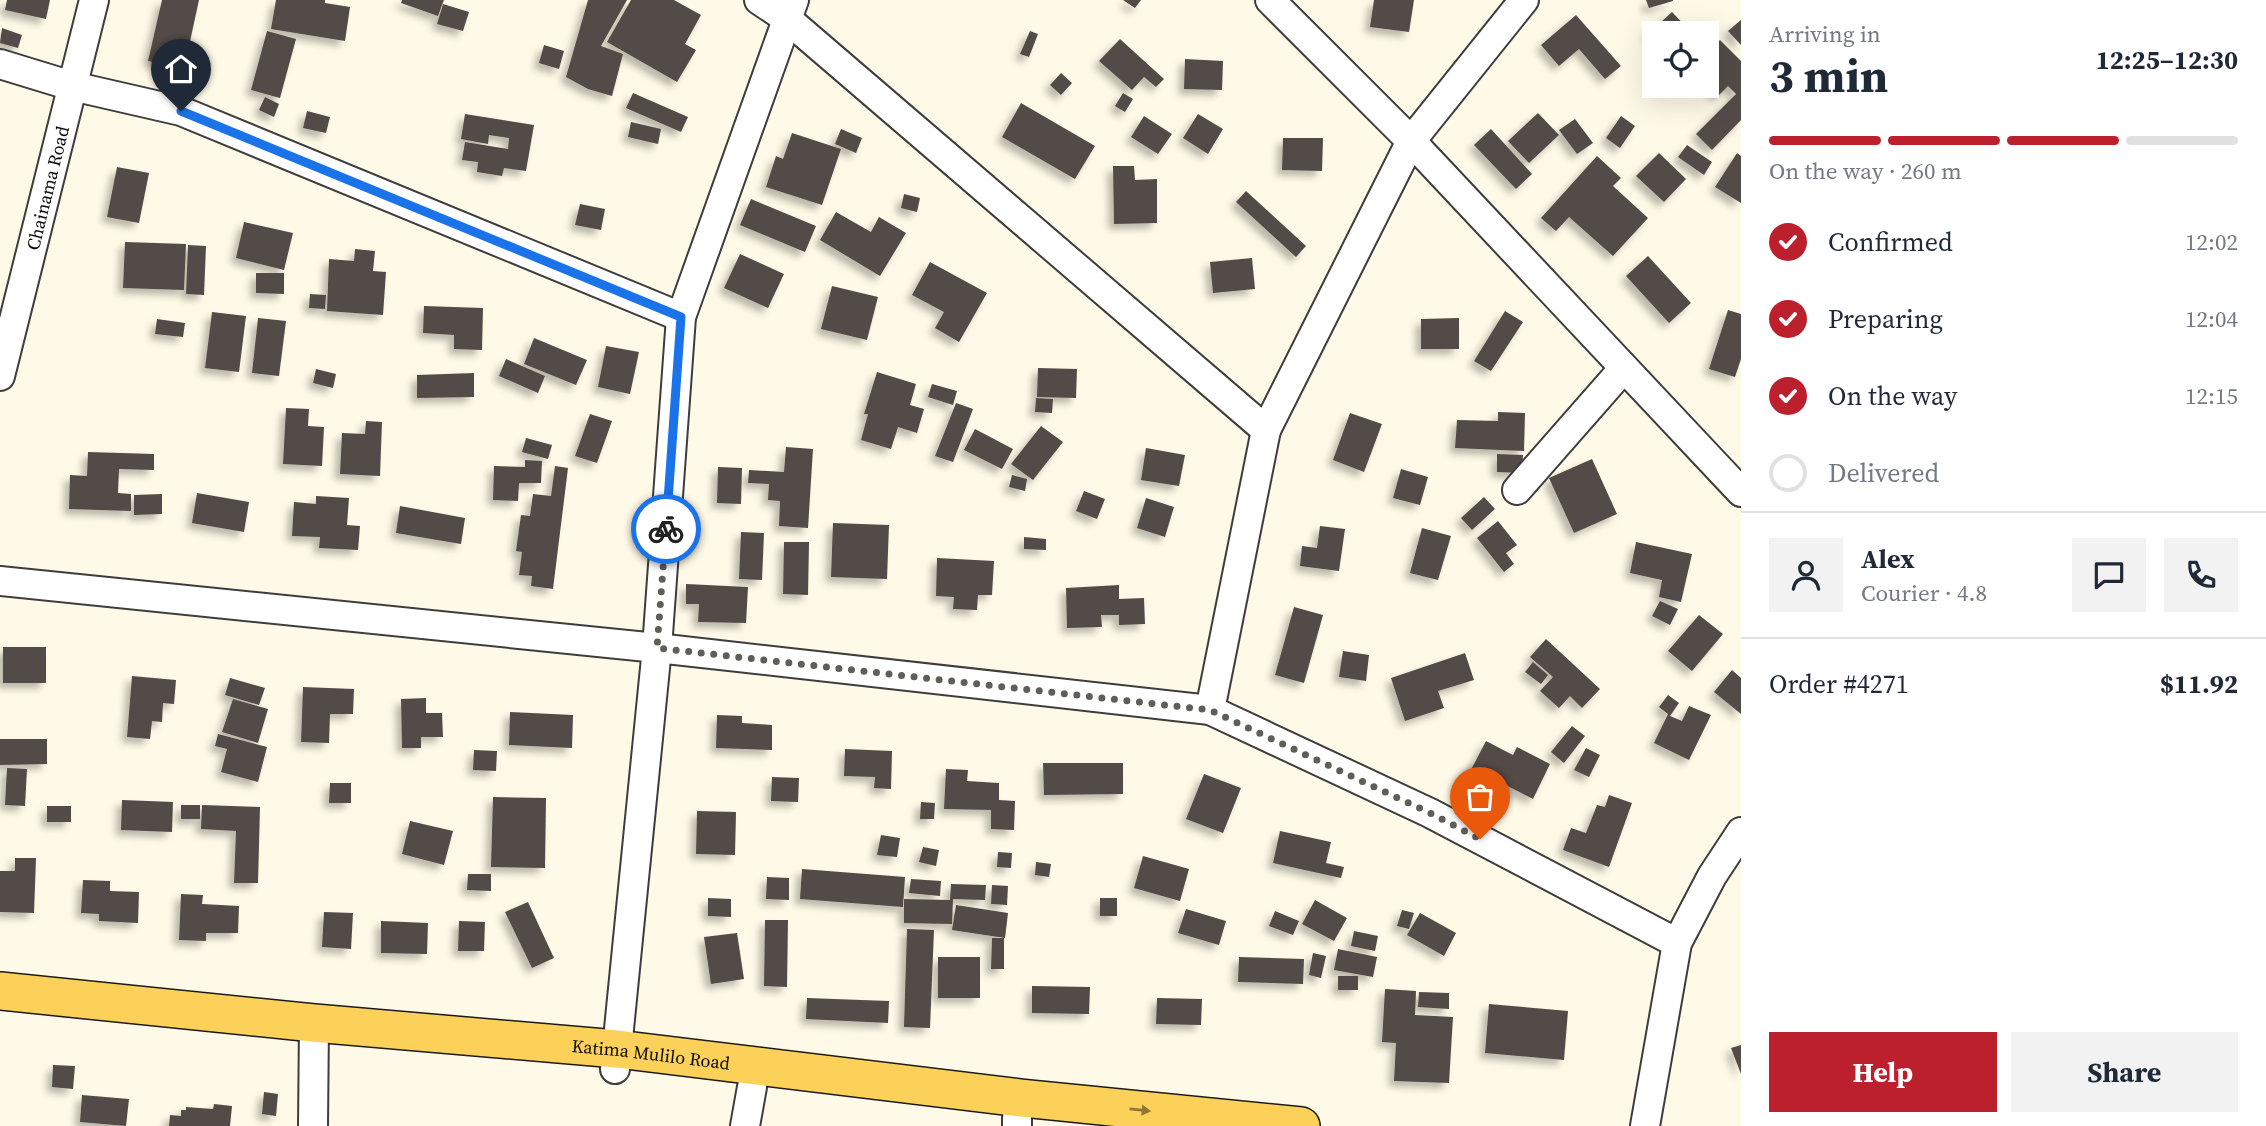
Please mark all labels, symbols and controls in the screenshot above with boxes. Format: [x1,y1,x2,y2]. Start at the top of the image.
text: Arriving in [1769,18,1881,50]
map controls [1642,21,1719,98]
button: locate [1642,21,1719,98]
pin [151,39,211,111]
text: 12:25–12:30 [2096,42,2238,78]
text: 3 min [1769,44,1888,107]
icon: home [162,50,200,88]
street label: Chainama Road [20,123,75,253]
text: On the way · 260 m [1769,155,1962,187]
icon: check [1769,223,1807,261]
text: Confirmed [1828,224,1953,260]
text: 12:02 [2185,226,2238,258]
icon: check [1769,300,1807,338]
text: Preparing [1828,301,1943,337]
text: 12:04 [2185,303,2238,335]
icon: check [1769,377,1807,415]
text: On the way [1828,378,1957,414]
text: 12:15 [2185,380,2238,412]
text: Delivered [1828,455,1939,491]
courier [631,494,701,564]
icon: bike [647,510,685,548]
button: person [1769,538,1843,612]
button: chat [2072,538,2146,612]
button: phone [2164,538,2238,612]
text: Alex [1861,541,1915,577]
text: Courier · 4.8 [1861,577,1987,609]
text: Order #4271 [1769,666,1909,702]
text: $11.92 [2160,666,2238,702]
pin [1450,767,1510,839]
icon: bag [1461,778,1499,816]
button: Help [1769,1032,1997,1112]
button: Share [2011,1032,2238,1112]
street label: Katima Mulilo Road [571,1033,732,1075]
one-way arrow [1129,1105,1151,1116]

